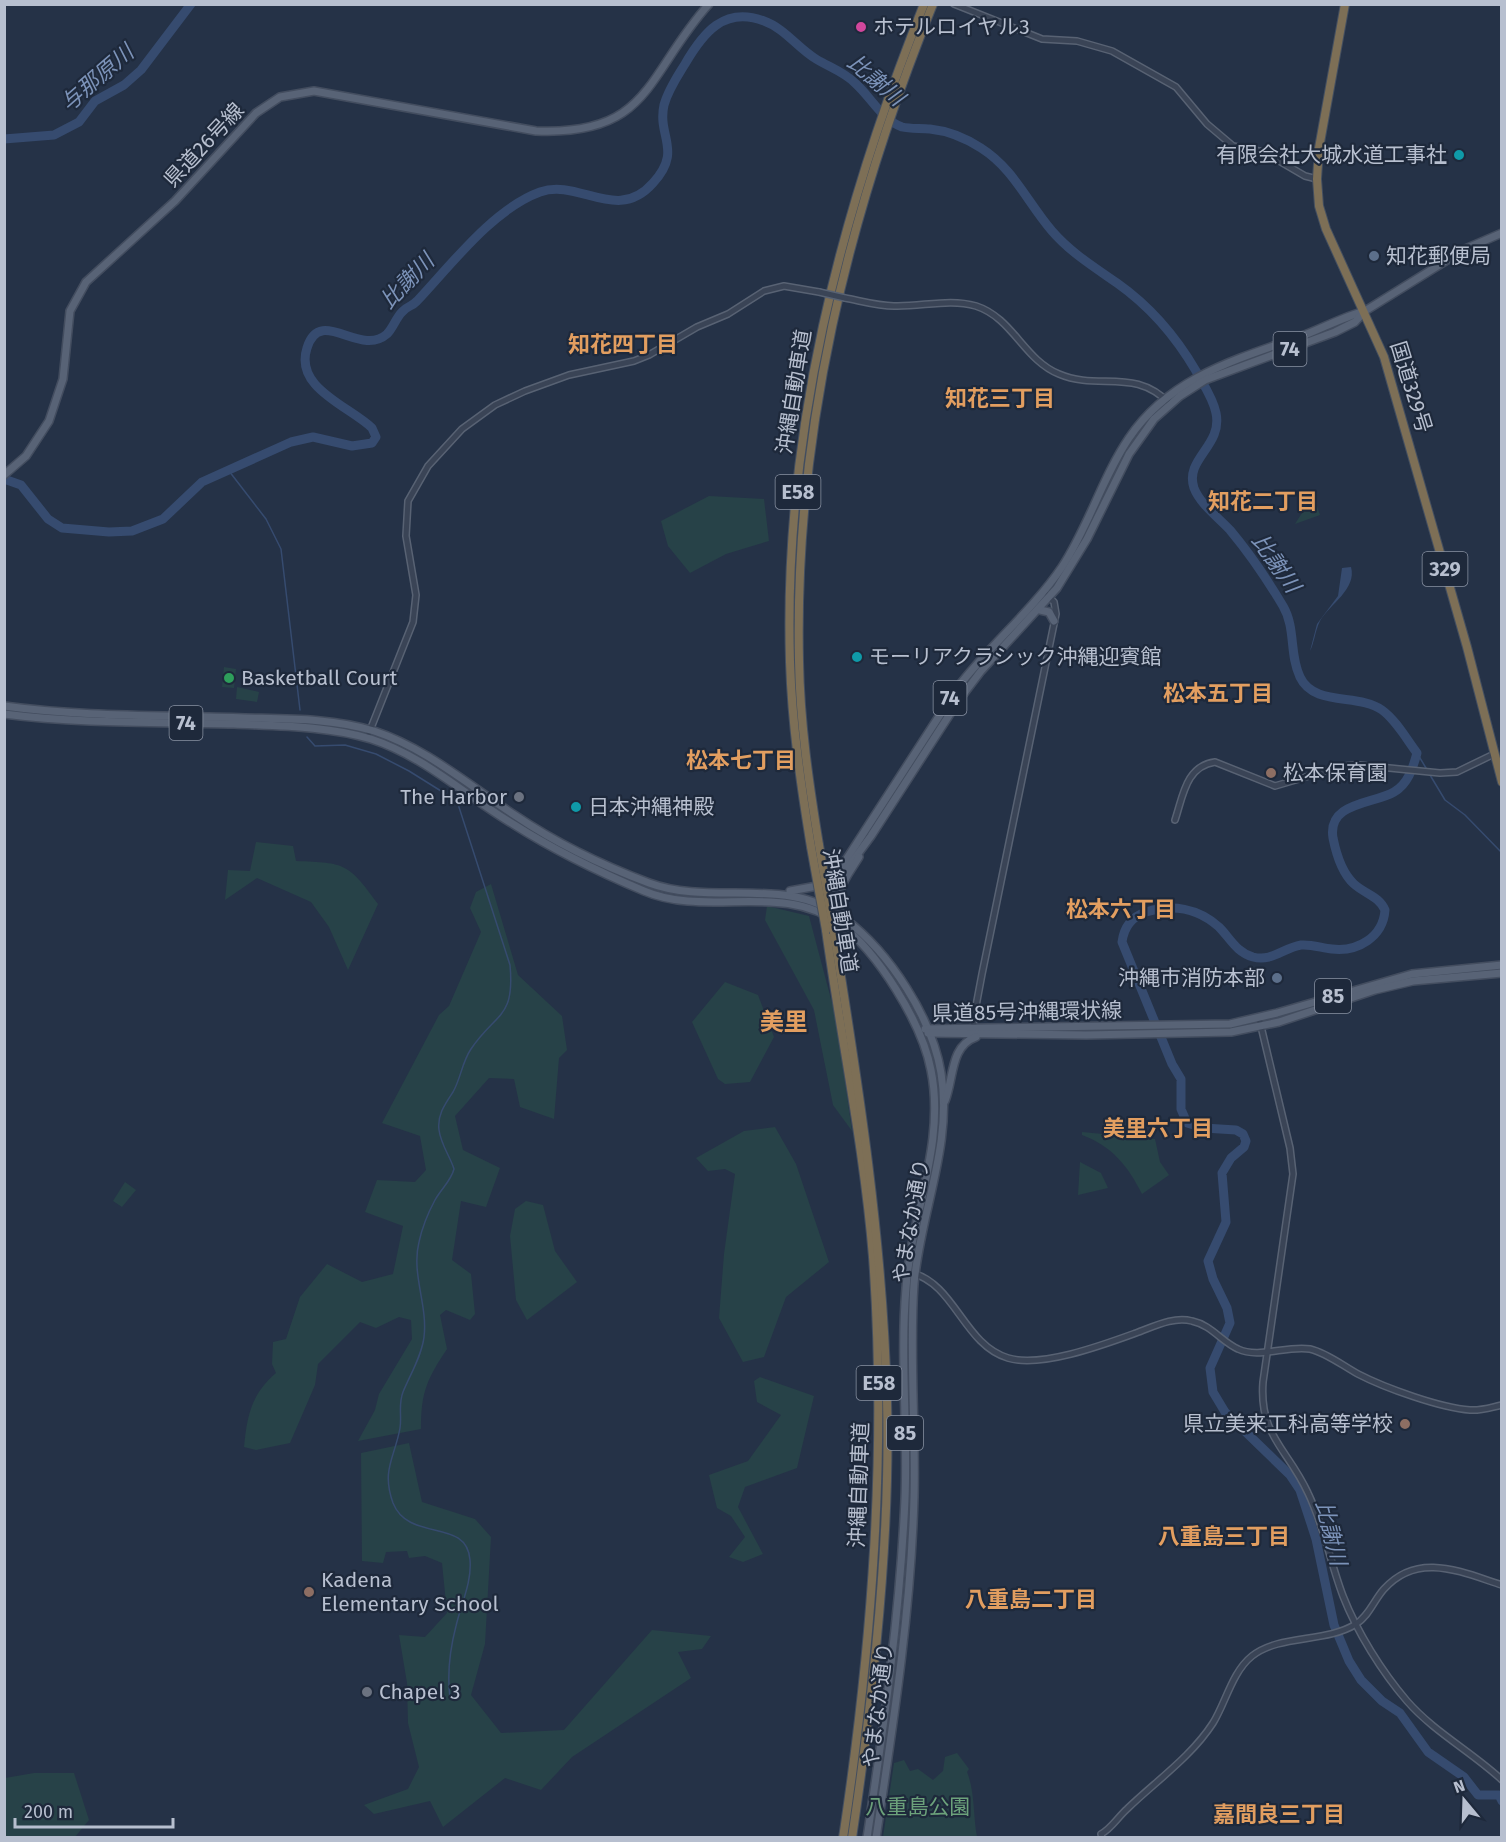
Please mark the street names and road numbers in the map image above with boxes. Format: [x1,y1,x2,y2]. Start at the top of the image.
street label: 県道26号線 [158,98,250,192]
street label: 沖縄自動車道 [771,328,817,456]
road number: 74 [1274,332,1306,366]
street label: 国道329号 [1385,338,1437,436]
road number: E58 [776,475,820,509]
road number: 329 [1422,552,1468,586]
road number: 74 [934,681,966,715]
road number: 74 [170,706,202,740]
street label: 沖縄自動車道 [817,847,863,975]
road number: 85 [1315,979,1351,1013]
street label: 県道85号沖縄環状線 [932,997,1122,1027]
street label: やまなか通り [887,1157,935,1285]
road number: E58 [856,1366,902,1400]
road number: 85 [887,1416,923,1450]
street label: 沖縄自動車道 [844,1422,874,1548]
street label: やまなか通り [857,1641,899,1769]

